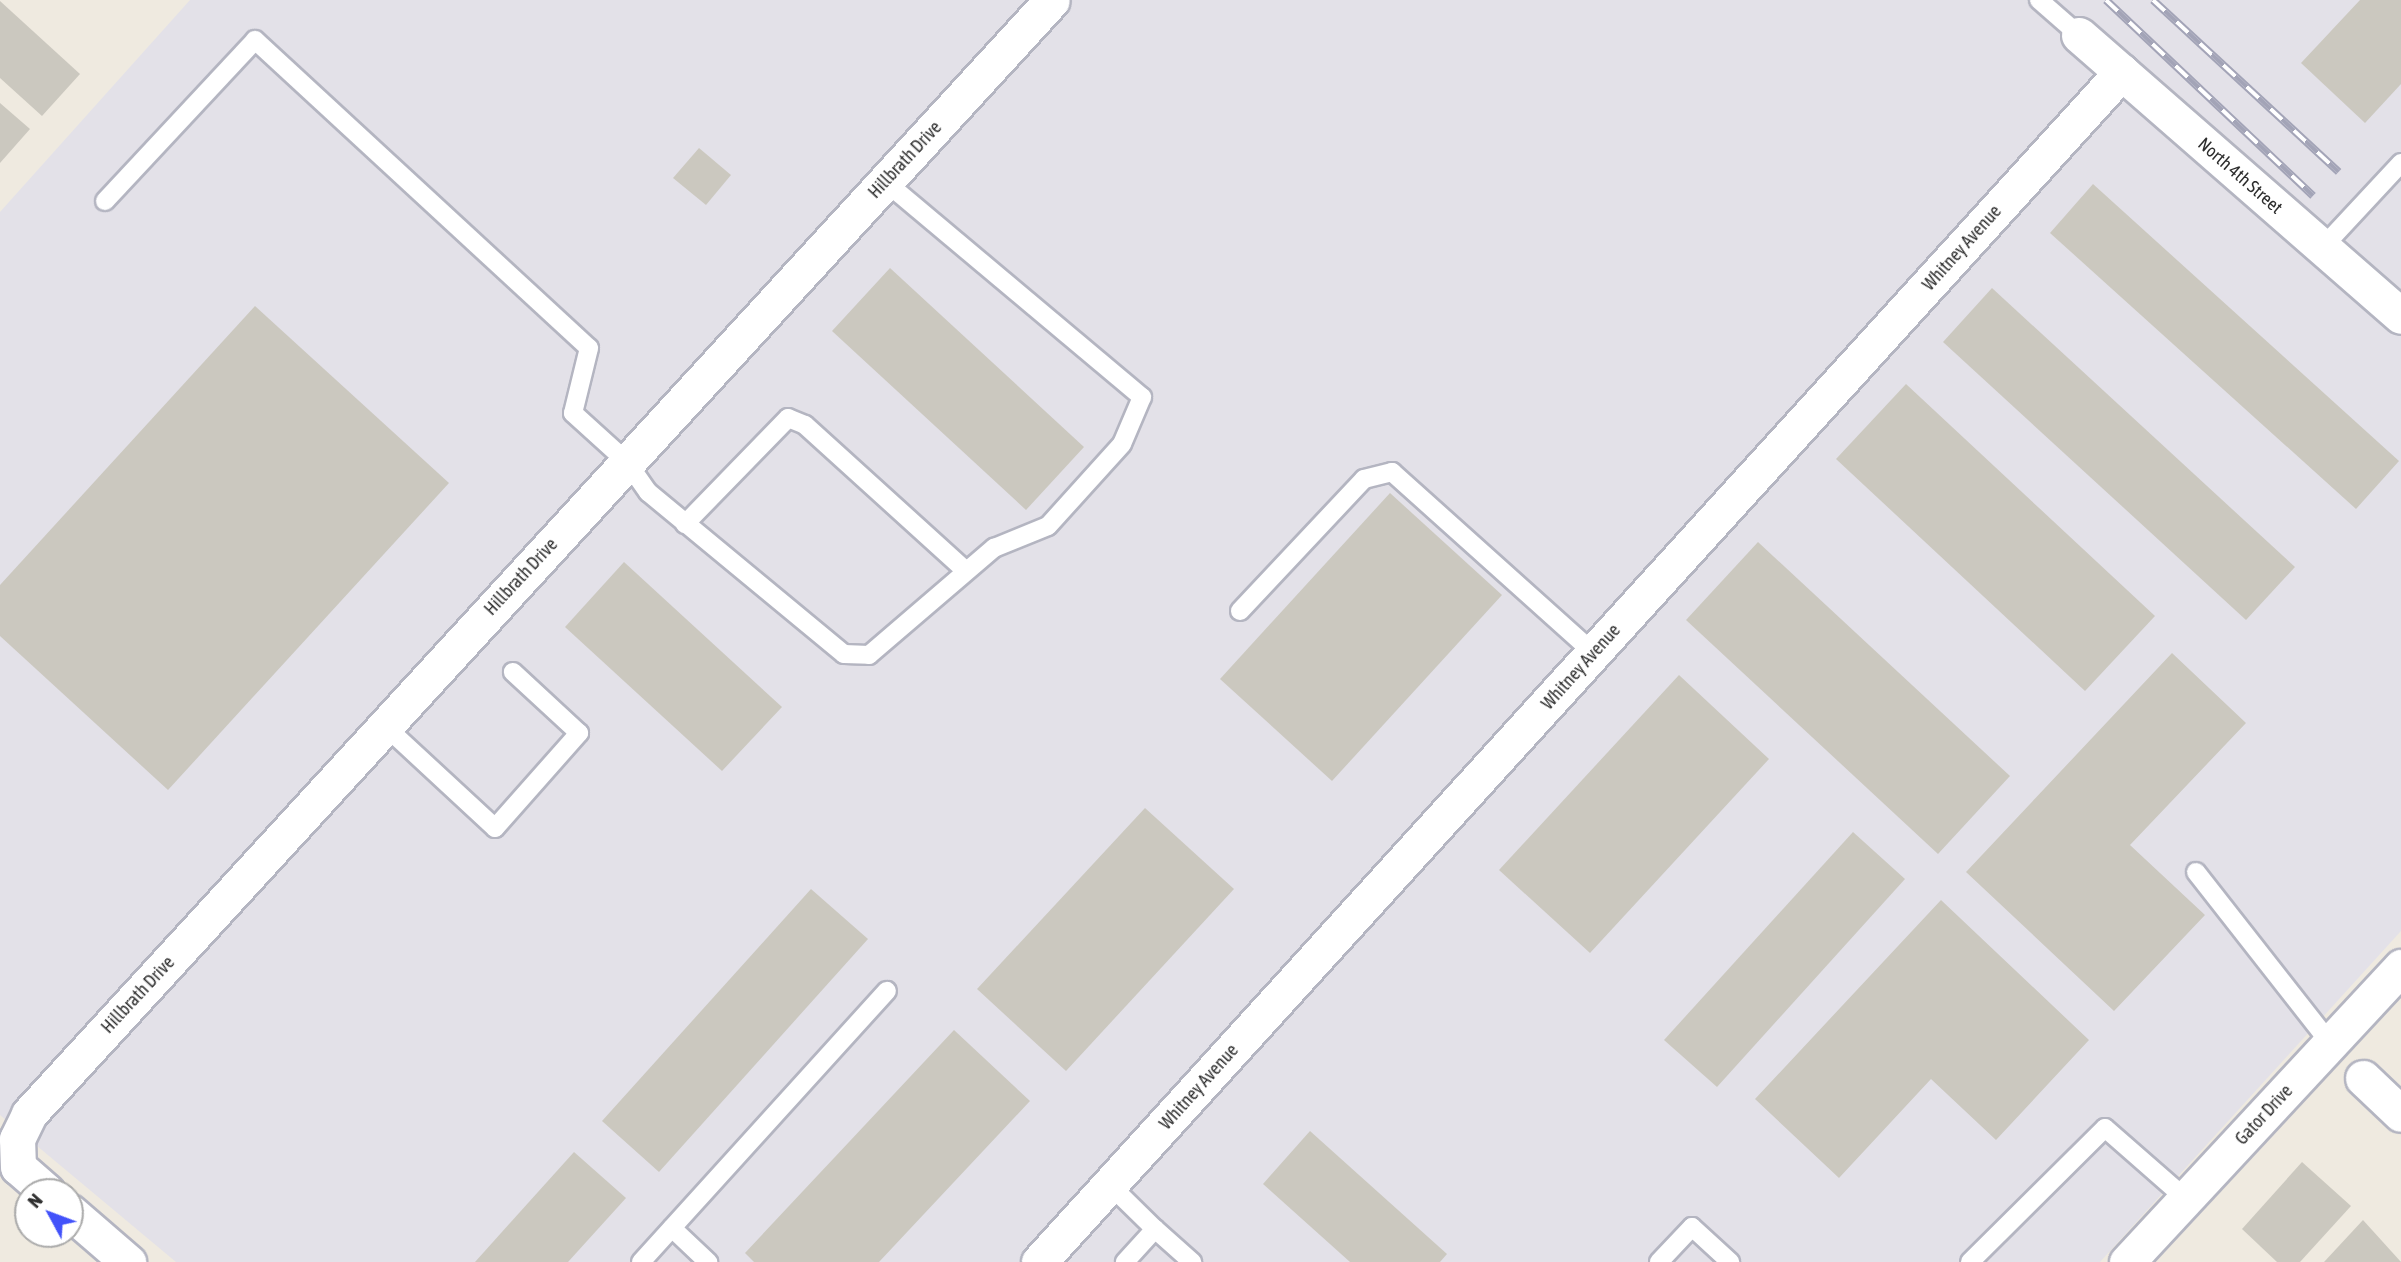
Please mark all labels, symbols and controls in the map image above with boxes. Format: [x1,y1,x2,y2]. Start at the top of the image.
street label: Hillbrath Drive [864,117,946,203]
street label: North 4th Street [2193,133,2287,219]
street label: Whitney Avenue [1918,201,2006,295]
street label: Hillbrath Drive [480,534,562,620]
street label: Whitney Avenue [1537,620,1625,714]
street label: Hillbrath Drive [97,952,179,1038]
street label: Whitney Avenue [1155,1040,1243,1134]
street label: Gator Drive [2231,1081,2297,1149]
north arrow [14,1178,84,1248]
text: N [23,1189,47,1212]

